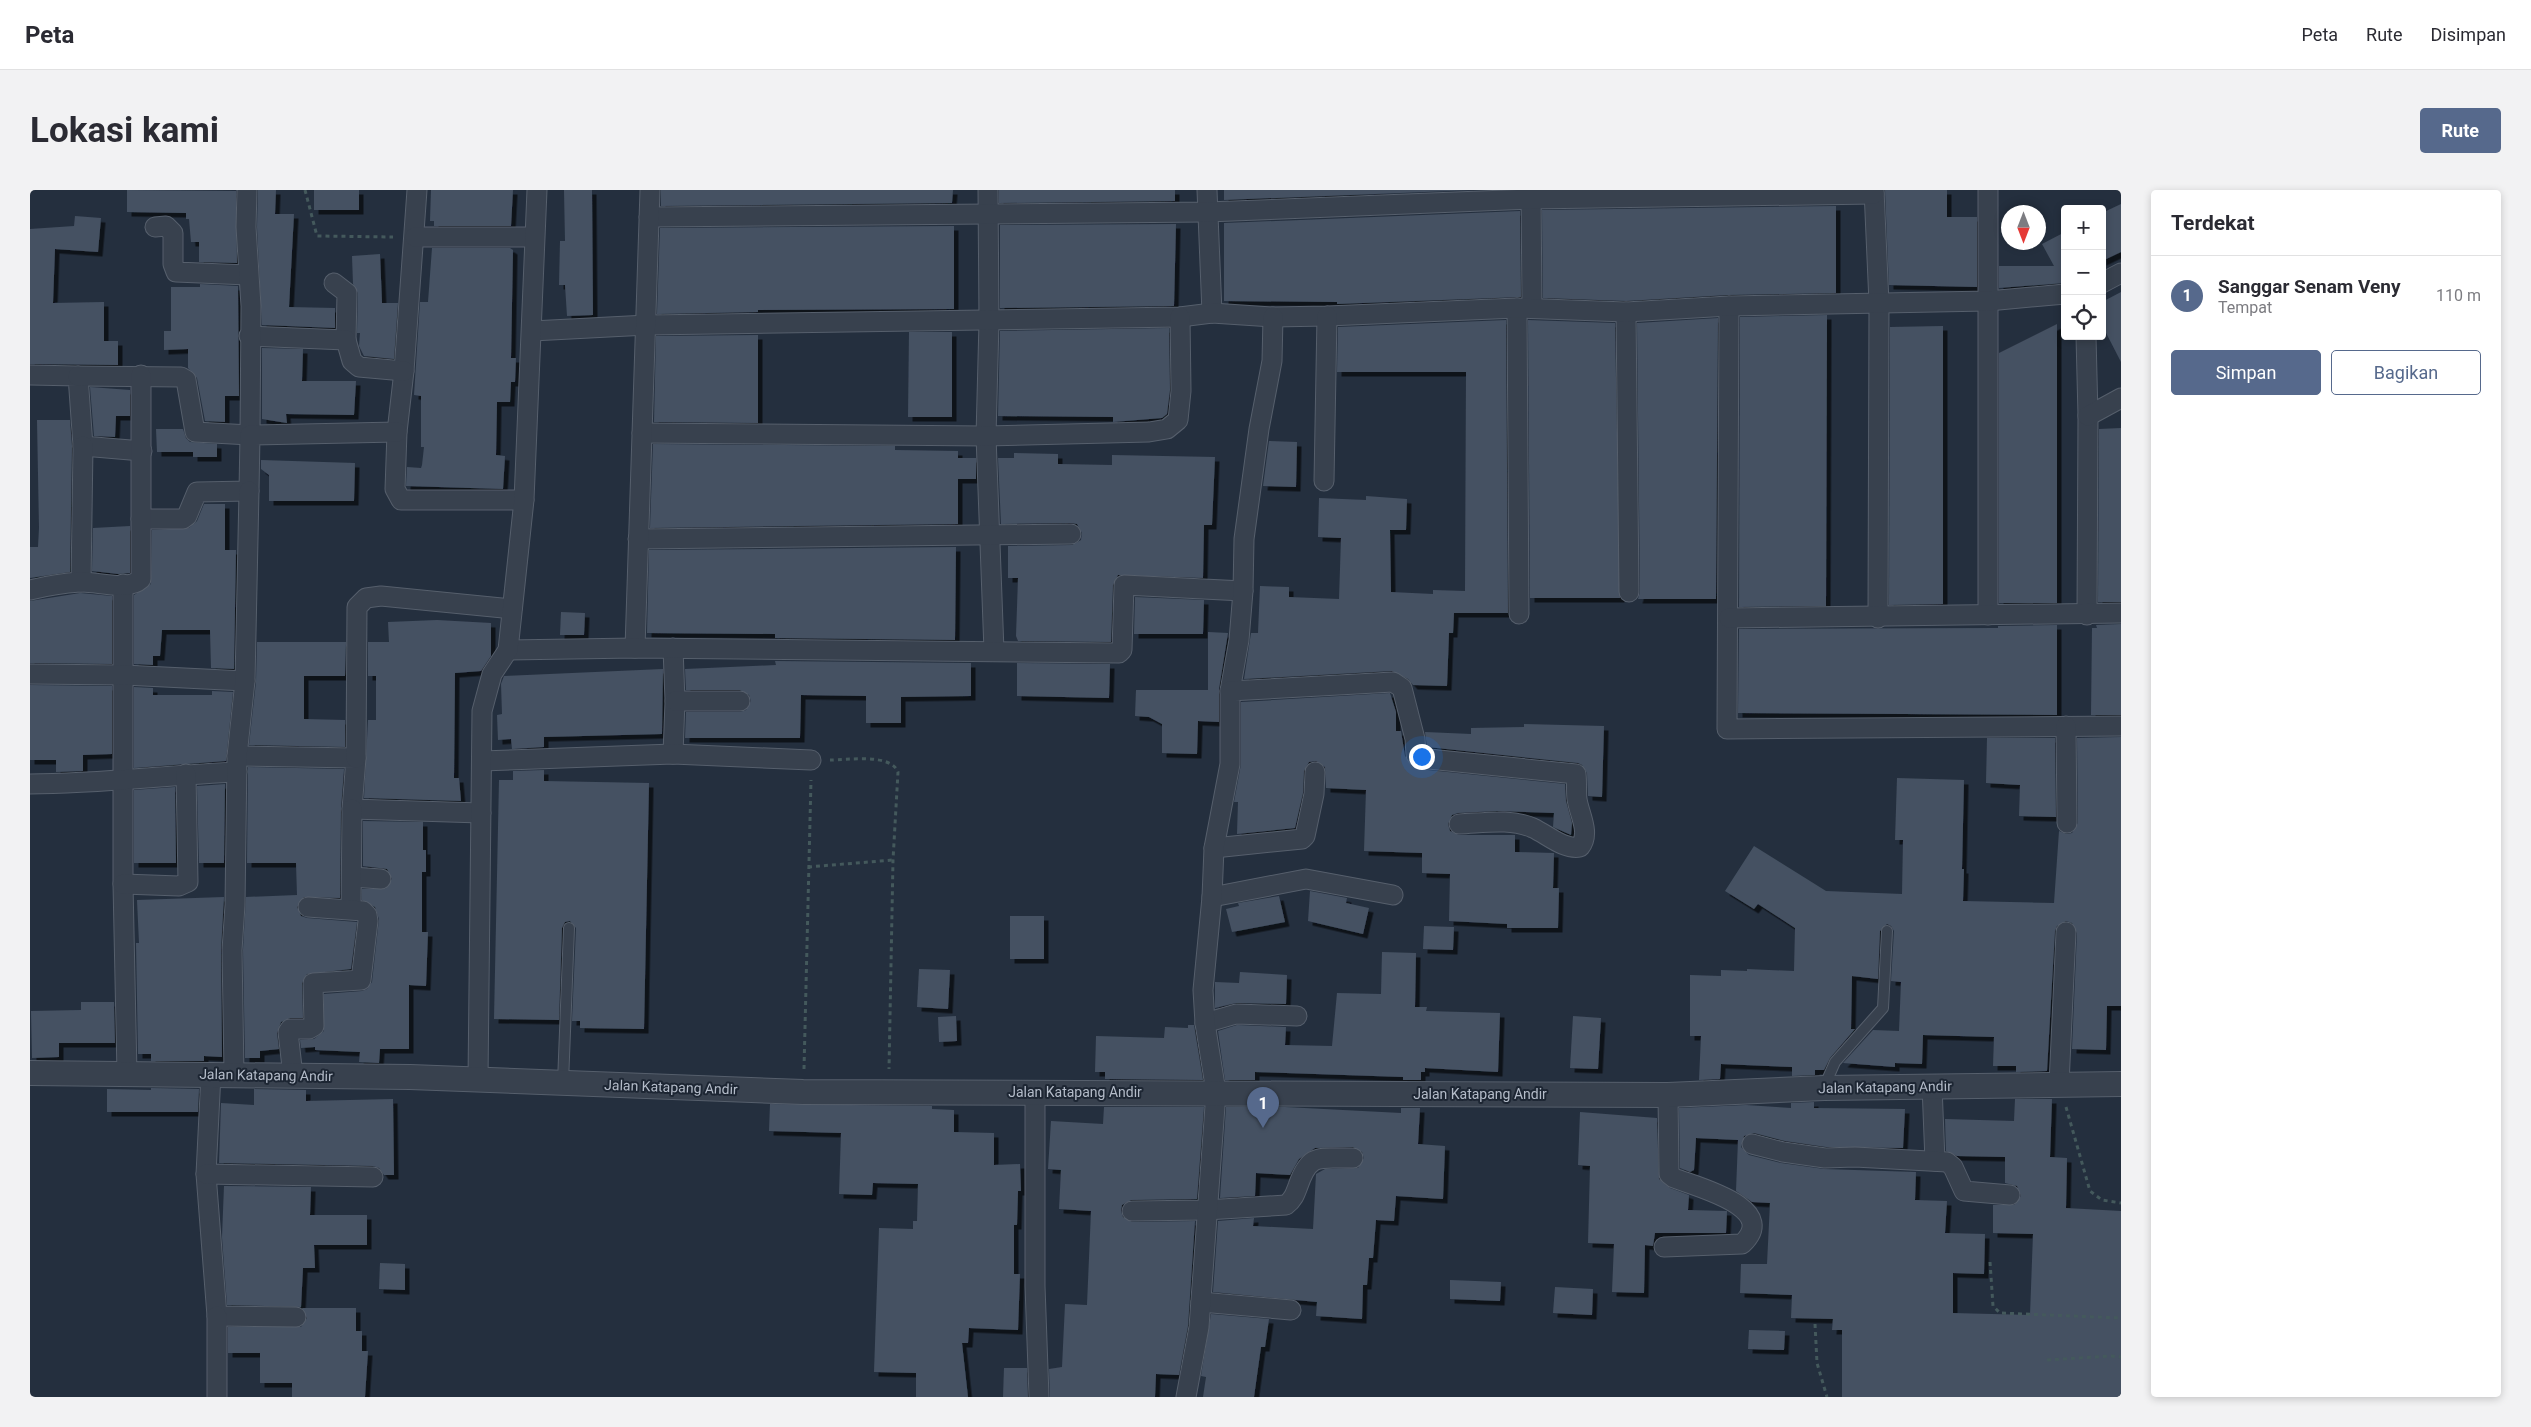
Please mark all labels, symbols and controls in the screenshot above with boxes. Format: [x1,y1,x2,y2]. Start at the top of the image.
text: Peta [25,21,74,49]
text: Peta [2302,24,2338,45]
text: Rute [2366,24,2403,45]
text: Disimpan [2431,24,2506,45]
button: Rute [2420,108,2501,153]
text: Lokasi kami [30,110,219,151]
north arrow [2001,205,2046,250]
map controls [2061,205,2106,340]
button: + [2061,205,2106,250]
text: Terdekat [2171,211,2255,235]
button: − [2061,250,2106,295]
text: Sanggar Senam Veny [2218,275,2401,298]
text: 1 [2182,286,2192,305]
text: 110 m [2436,286,2481,305]
button: locate [2061,295,2106,340]
text: Tempat [2218,298,2272,317]
button: Simpan [2171,350,2321,395]
button: Bagikan [2331,350,2481,395]
your location [1409,744,1435,770]
street label: Jalan Katapang Andir [199,1066,333,1084]
street label: Jalan Katapang Andir [604,1077,738,1097]
street label: Jalan Katapang Andir [1818,1078,1952,1096]
street label: Jalan Katapang Andir [1008,1084,1142,1100]
street label: Jalan Katapang Andir [1413,1086,1547,1102]
pin: 1 [1247,1087,1279,1128]

